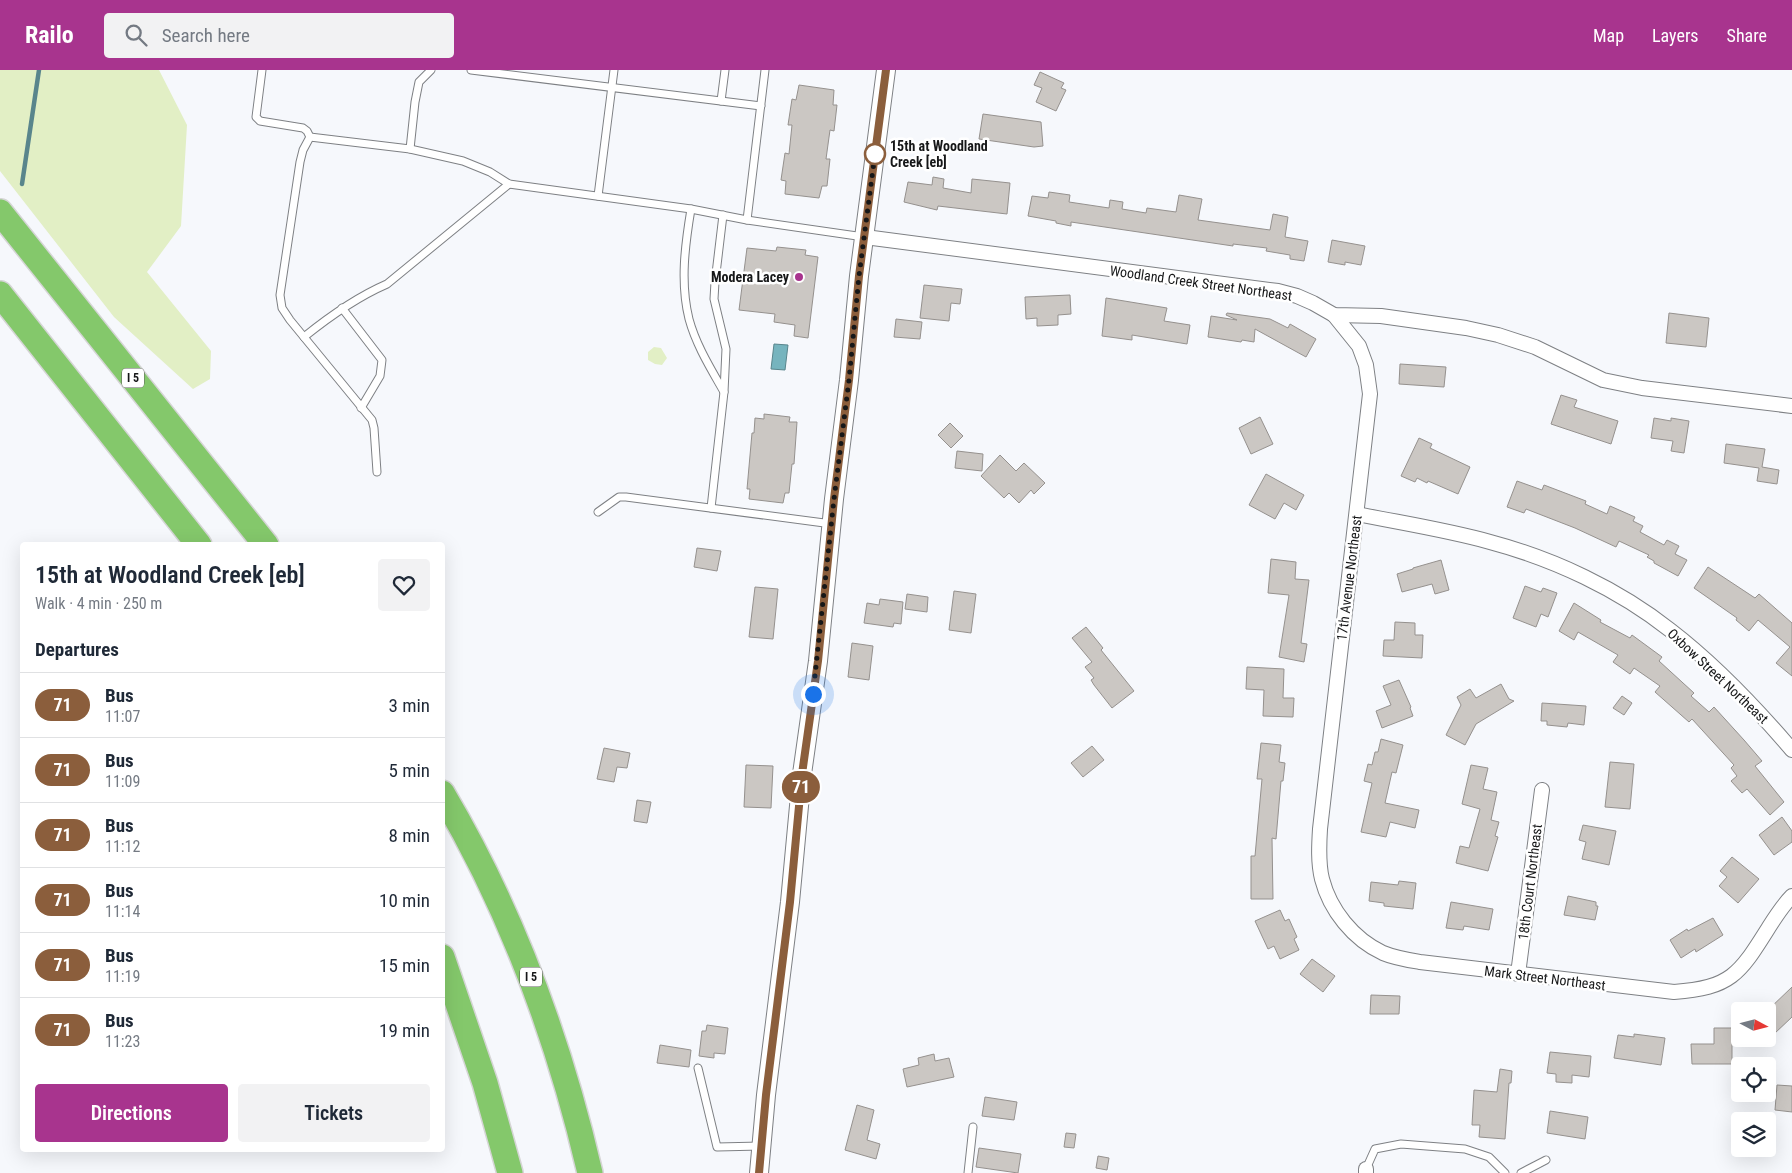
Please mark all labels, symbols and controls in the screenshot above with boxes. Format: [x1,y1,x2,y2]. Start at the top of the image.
search box [104,13,454,58]
text: Railo [25,21,74,49]
icon: search [122,21,150,49]
text: Search here [162,24,250,47]
text: Map [1593,25,1624,46]
text: Layers [1652,25,1699,46]
text: Share [1727,25,1767,46]
place label: 15th at Woodland Creek [eb] [890,138,988,170]
marker: 15th at Woodland Creek [eb] [864,143,886,165]
street label: Woodland Creek Street Northeast [1109,262,1293,304]
place label: Modera Lacey [711,269,790,285]
marker: Modera Lacey [793,271,805,283]
road number: I 5 [122,368,144,388]
street label: 17th Avenue Northeast [1333,514,1365,642]
button: heart [378,559,430,611]
text: 15th at Woodland Creek [eb] [35,561,305,589]
text: Walk · 4 min · 250 m [35,594,162,613]
street label: Oxbow Street Northeast [1664,625,1772,727]
text: Departures [35,638,119,661]
your location [801,682,826,707]
text: Bus [105,684,134,707]
text: 71 [53,694,72,715]
text: 3 min [388,694,430,717]
text: 11:07 [105,707,140,726]
text: Bus [105,749,134,772]
text: 71 [53,759,72,780]
text: 5 min [388,759,430,782]
line badge: 71 [778,771,824,803]
text: 11:09 [105,772,140,791]
text: 71 [792,776,810,797]
text: Bus [105,814,134,837]
street label: 18th Court Northeast [1515,823,1545,941]
text: 71 [53,824,72,845]
text: 8 min [388,824,430,847]
text: 11:12 [105,837,140,856]
text: Bus [105,879,134,902]
text: 71 [53,889,72,910]
text: 10 min [379,889,430,912]
text: 11:14 [105,902,140,921]
text: Bus [105,944,134,967]
text: 71 [53,954,72,975]
text: 15 min [379,954,430,977]
street label: Mark Street Northeast [1483,963,1607,993]
text: 11:19 [105,967,140,986]
road number: I 5 [520,968,542,986]
north arrow [1731,1002,1776,1048]
map controls [1731,1002,1776,1157]
text: Bus [105,1009,134,1032]
text: 71 [53,1019,72,1040]
text: 19 min [379,1019,430,1042]
text: 11:23 [105,1032,140,1051]
button: locate [1731,1057,1776,1102]
button: Directions [35,1084,228,1142]
button: Tickets [238,1084,430,1142]
button: layers [1731,1112,1776,1157]

